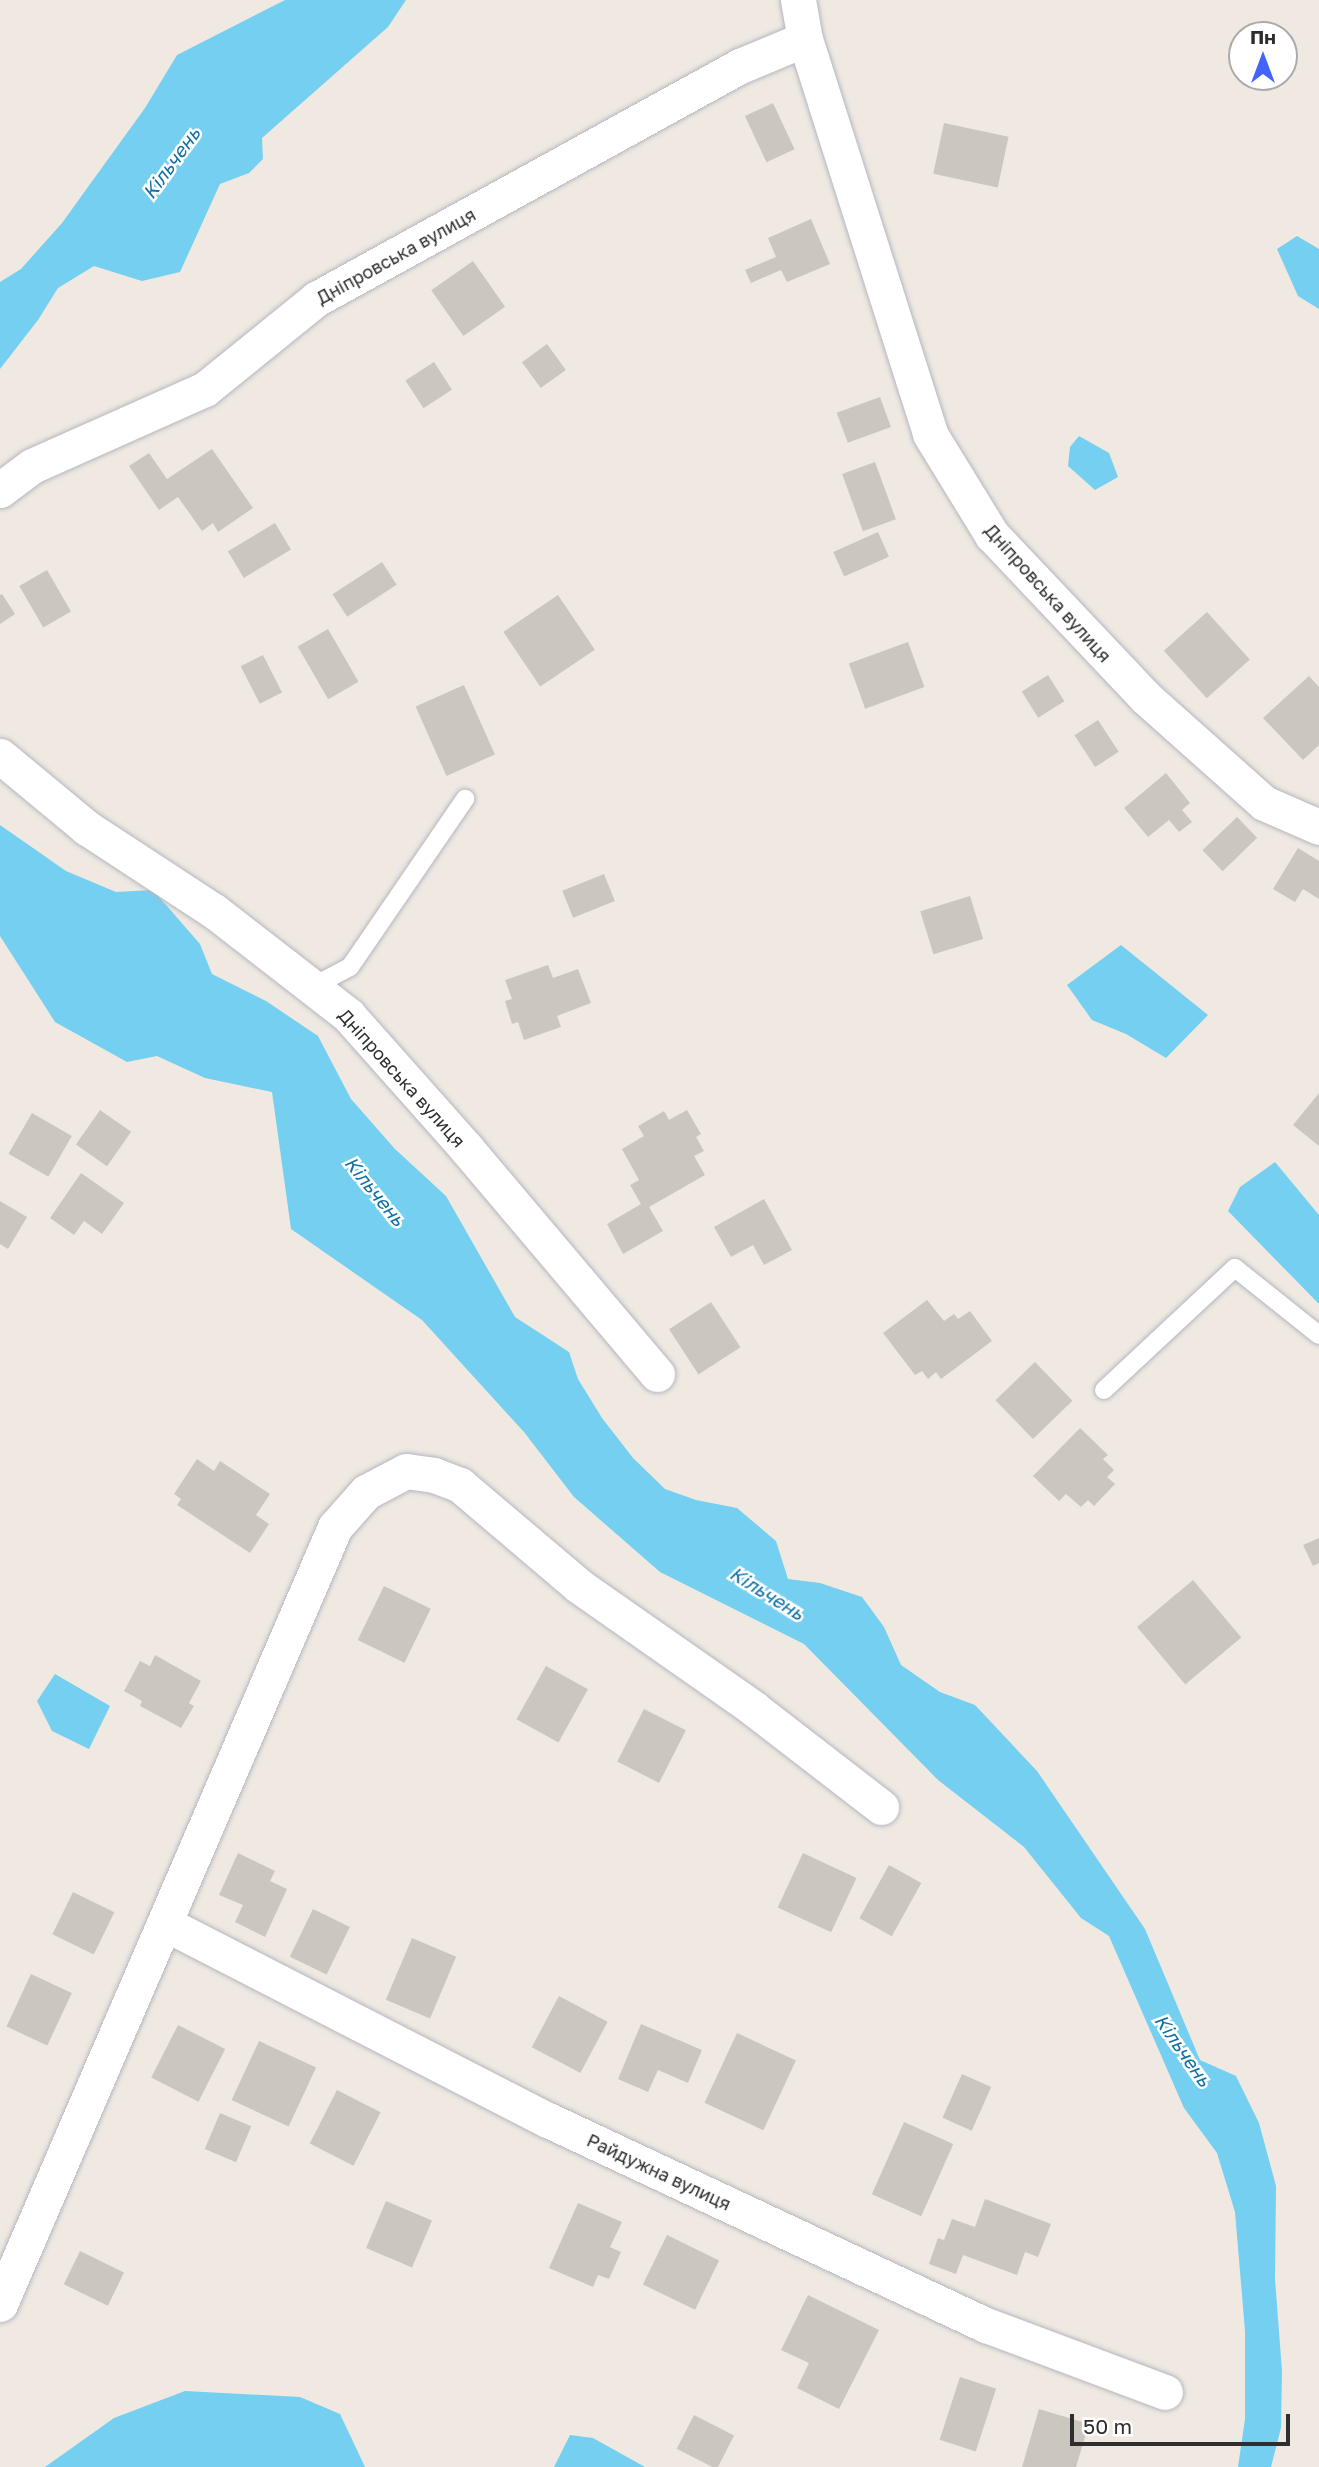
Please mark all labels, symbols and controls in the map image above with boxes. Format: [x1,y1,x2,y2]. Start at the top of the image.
north arrow [1228,21,1298,91]
text: Пн [1250,25,1276,48]
water label: Кільчень [137,123,205,203]
street label: Дніпровська вулиця [313,203,479,309]
street label: Дніпровська вулиця [980,519,1116,667]
street label: Дніпровська вулиця [334,1004,470,1152]
water label: Кільчень [340,1152,410,1230]
water label: Кільчень [726,1561,808,1625]
water label: Кільчень [1150,2010,1216,2090]
street label: Райдужна вулиця [583,2129,735,2215]
scale bar [1074,2400,1294,2444]
text: 50 m [1083,2413,1132,2439]

